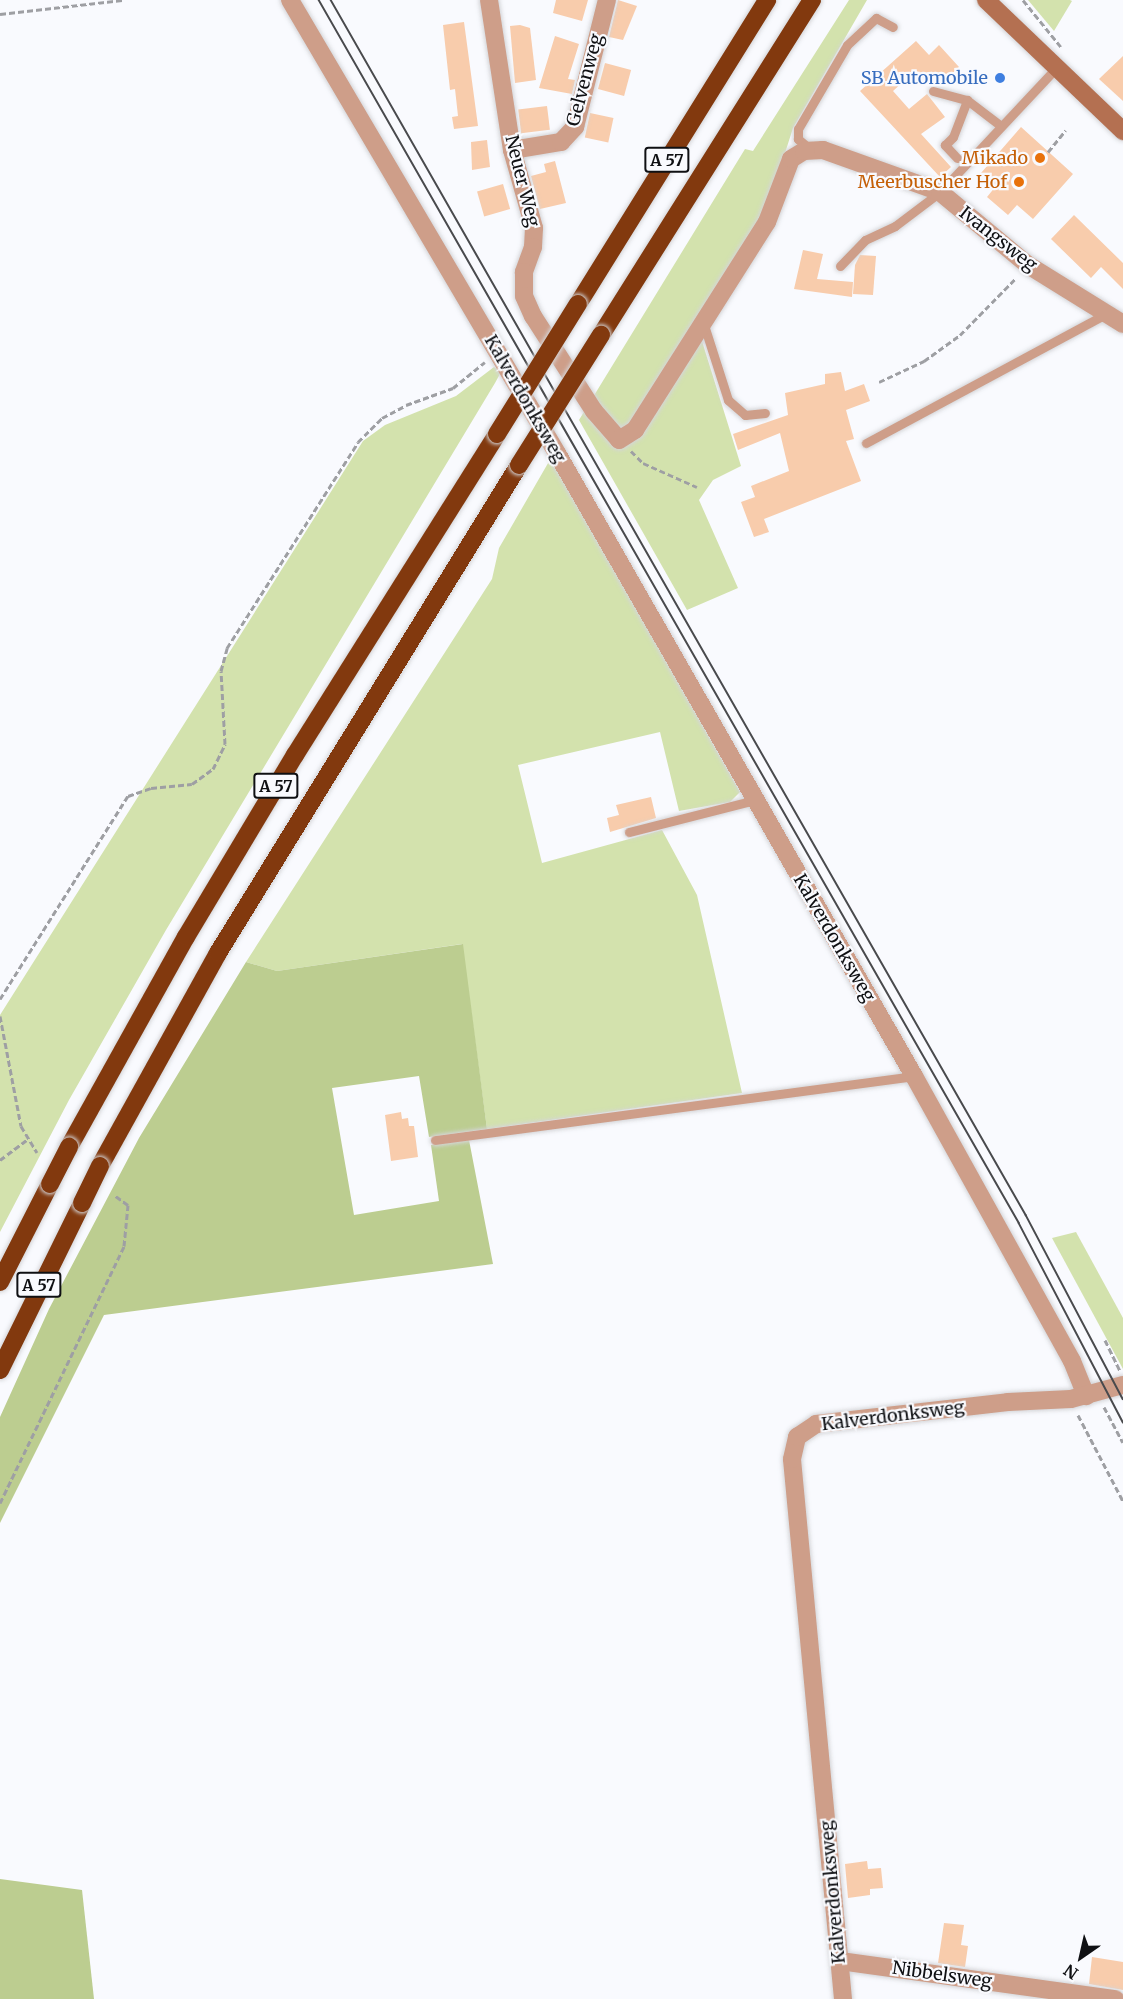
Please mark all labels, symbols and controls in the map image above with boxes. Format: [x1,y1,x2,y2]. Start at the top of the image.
street label: Gelvenweg [562,31,608,129]
place label: SB Automobile [861,67,988,89]
marker: SB Automobile [993,71,1007,85]
street label: Neuer Weg [500,133,544,229]
road number: A 57 [643,147,691,173]
place label: Mikado [962,147,1028,169]
marker: Mikado [1033,151,1047,165]
place label: Meerbuscher Hof [858,171,1007,193]
marker: Meerbuscher Hof [1012,175,1026,189]
street label: Ivangsweg [955,202,1041,276]
street label: Kalverdonksweg [480,331,570,467]
road number: A 57 [252,773,300,799]
street label: Kalverdonksweg [789,870,879,1006]
road number: A 57 [15,1272,63,1298]
street label: Kalverdonksweg [820,1397,966,1435]
street label: Kalverdonksweg [816,1819,850,1965]
north arrow [1051,1927,1111,1987]
street label: Nibbelsweg [891,1957,993,1993]
text: N [1060,1960,1082,1984]

